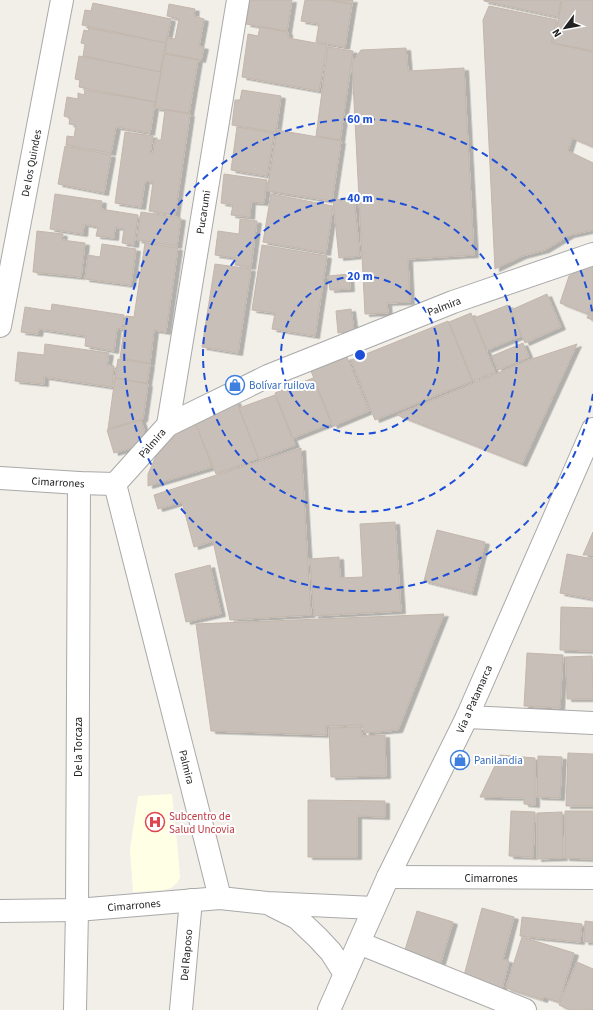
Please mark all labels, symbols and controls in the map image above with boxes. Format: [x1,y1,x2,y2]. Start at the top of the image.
north arrow [545,8,585,48]
text: N [549,26,565,40]
text: 60 m [347,111,373,128]
street label: De los Quindes [18,128,45,198]
street label: Pucarumi [193,189,214,235]
text: 40 m [347,190,373,207]
text: 20 m [347,268,373,285]
street label: Palmira [425,293,463,320]
centre of rings [353,348,367,362]
shop icon: Bolívar ruilova [224,374,246,396]
place label: Bolívar ruilova [249,378,315,393]
street label: Palmira [135,425,170,461]
street label: Cimarrones [31,474,85,491]
street label: Vía a Patamarca [453,663,496,736]
street label: De la Torcaza [71,717,86,777]
street label: Palmira [175,748,198,786]
shop icon: Panilandia [449,749,471,771]
place label: Panilandia [474,753,523,768]
place label: Subcentro de Salud Uncovia [169,809,235,837]
hospital icon: Subcentro de Salud Uncovia [144,811,166,833]
street label: Cimarrones [464,871,518,886]
street label: Cimarrones [107,896,162,915]
street label: Del Raposo [177,929,196,981]

